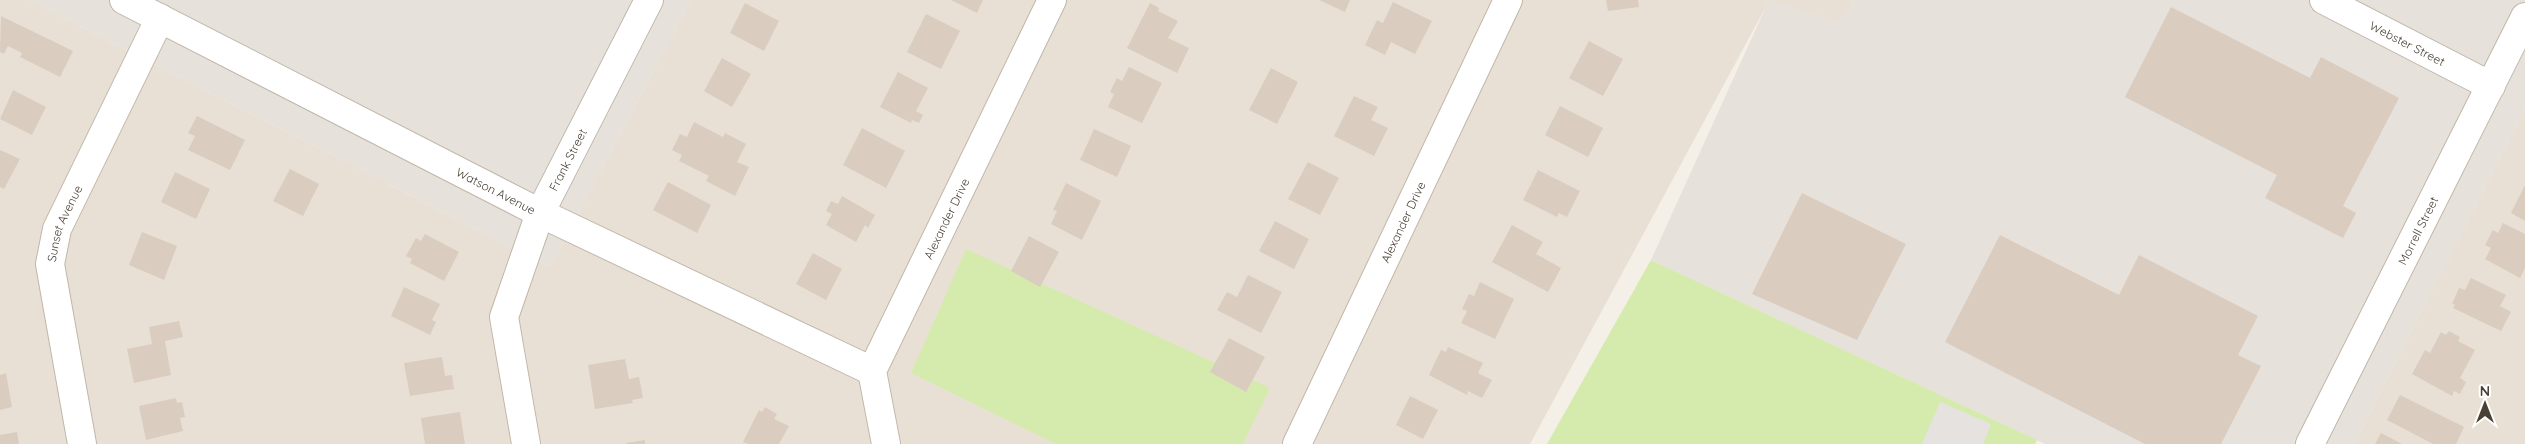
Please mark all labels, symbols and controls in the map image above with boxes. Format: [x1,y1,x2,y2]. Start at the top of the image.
street label: Webster Street [2367,17,2448,69]
street label: Frank Street [545,126,590,193]
street label: Watson Avenue [454,164,539,217]
street label: Alexander Drive [920,175,972,261]
street label: Alexander Drive [1377,179,1428,265]
street label: Sunset Avenue [43,182,85,263]
street label: Morrell Street [2394,194,2441,267]
north arrow [2460,379,2510,429]
text: N [2480,382,2490,400]

